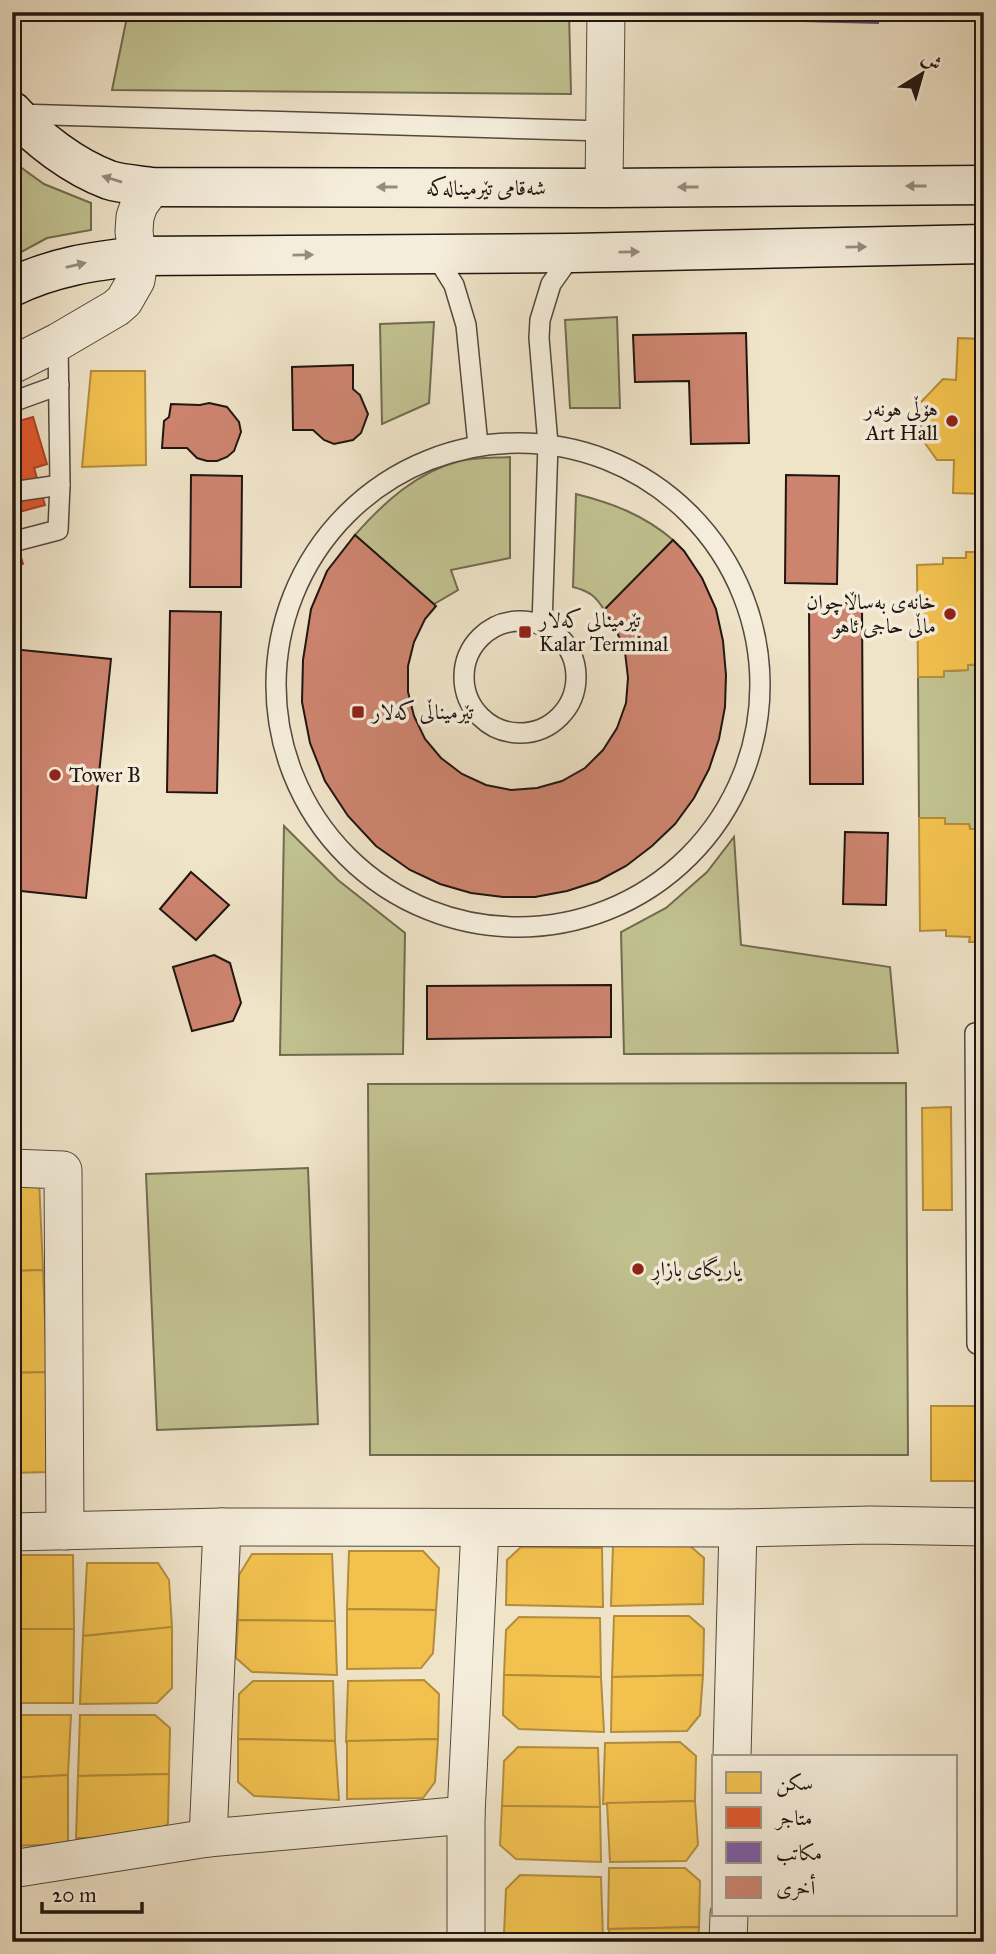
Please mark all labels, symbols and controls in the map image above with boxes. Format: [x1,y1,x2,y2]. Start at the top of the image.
north arrow [888,38,958,108]
text: ش [917,46,946,76]
one-way arrow [101,173,122,183]
street label: شەقامی تێرمینالەکە [426,175,546,201]
one-way arrow [904,180,926,192]
one-way arrow [376,181,398,193]
one-way arrow [677,181,699,193]
one-way arrow [845,241,867,252]
one-way arrow [618,246,640,258]
one-way arrow [292,249,314,260]
one-way arrow [65,259,87,270]
place label: هۆڵی هونەر Art Hall [863,396,938,446]
marker: هۆڵی هونەر Art Hall [944,413,960,429]
place label: خانەی بەساڵاچوان ماڵی حاجی ئاهو [806,589,936,639]
marker: خانەی بەساڵاچوان ماڵی حاجی ئاهو [942,606,958,622]
place label: تێرمینالی کەلار Kalar Terminal [537,607,669,657]
marker: تێرمینالی کەلار Kalar Terminal [517,624,533,640]
place label: تێرمیناڵی کەلار [370,699,474,725]
marker: تێرمیناڵی کەلار [350,704,366,720]
place label: Tower B [69,762,141,788]
marker: Tower B [47,767,63,783]
place label: یاریگای بازاڕ [650,1256,742,1286]
marker: یاریگای بازاڕ [630,1261,646,1277]
legend [712,1755,958,1916]
text: سكن [776,1770,813,1797]
text: متاجر [774,1805,813,1831]
text: مكاتب [776,1840,822,1866]
scale bar [42,1870,142,1914]
text: أخرى [776,1873,815,1901]
text: 20 m [52,1882,97,1908]

